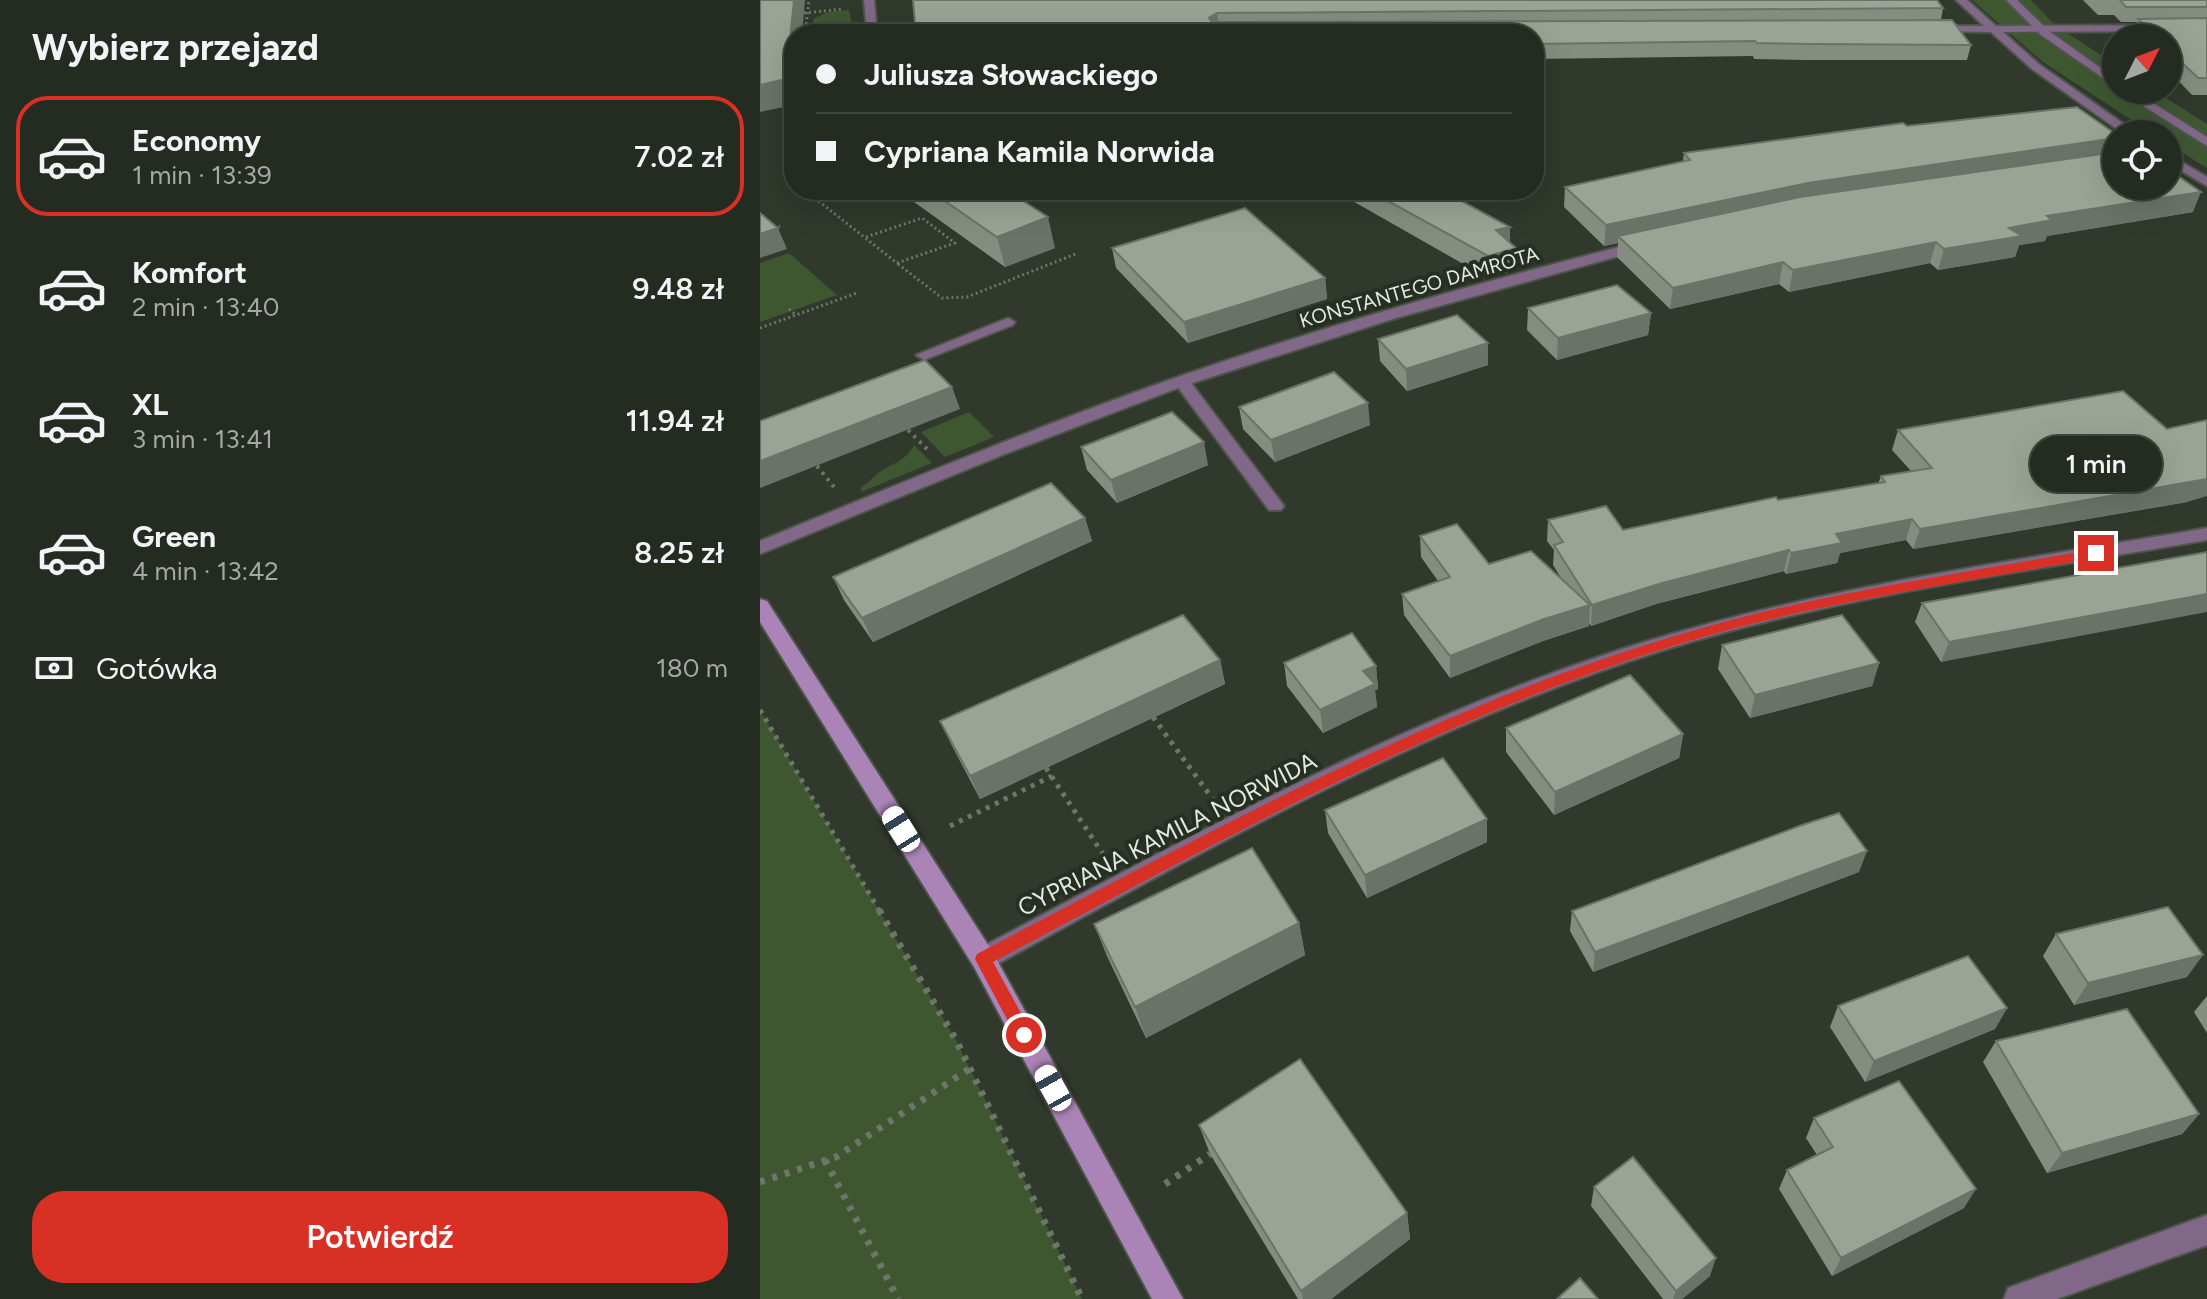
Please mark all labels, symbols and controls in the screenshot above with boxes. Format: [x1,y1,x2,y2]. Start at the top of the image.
north arrow [2102,24,2182,104]
map controls [2102,24,2182,200]
text: Wybierz przejazd [32,26,319,69]
text: Juliusza Słowackiego [864,56,1158,93]
icon: car [36,120,108,192]
button: locate [2102,120,2182,200]
text: Economy [132,122,261,159]
text: Cypriana Kamila Norwida [864,133,1215,170]
text: 7.02 zł [634,138,724,175]
text: 1 min · 13:39 [132,159,272,191]
street label: KONSTANTEGO DAMROTA [1296,241,1542,333]
icon: car [36,252,108,324]
text: Komfort [132,254,247,291]
text: 9.48 zł [632,270,724,307]
text: 2 min · 13:40 [132,291,279,323]
icon: car [36,384,108,456]
text: XL [132,386,168,423]
text: 11.94 zł [626,402,724,439]
text: 3 min · 13:41 [132,423,273,455]
callout: 1 min [2030,437,2162,493]
text: 1 min [2066,448,2126,480]
icon: car [36,516,108,588]
text: Green [132,518,216,555]
text: 8.25 zł [634,534,724,571]
route end [2078,535,2114,571]
text: 4 min · 13:42 [132,555,279,587]
icon: cash [32,646,76,690]
text: Gotówka [96,650,218,687]
text: 180 m [656,652,728,684]
street label: CYPRIANA KAMILA NORWIDA [1013,746,1322,922]
car [878,802,924,856]
route start [1006,1017,1042,1053]
car [1031,1061,1075,1115]
button: Potwierdź [32,1191,728,1283]

